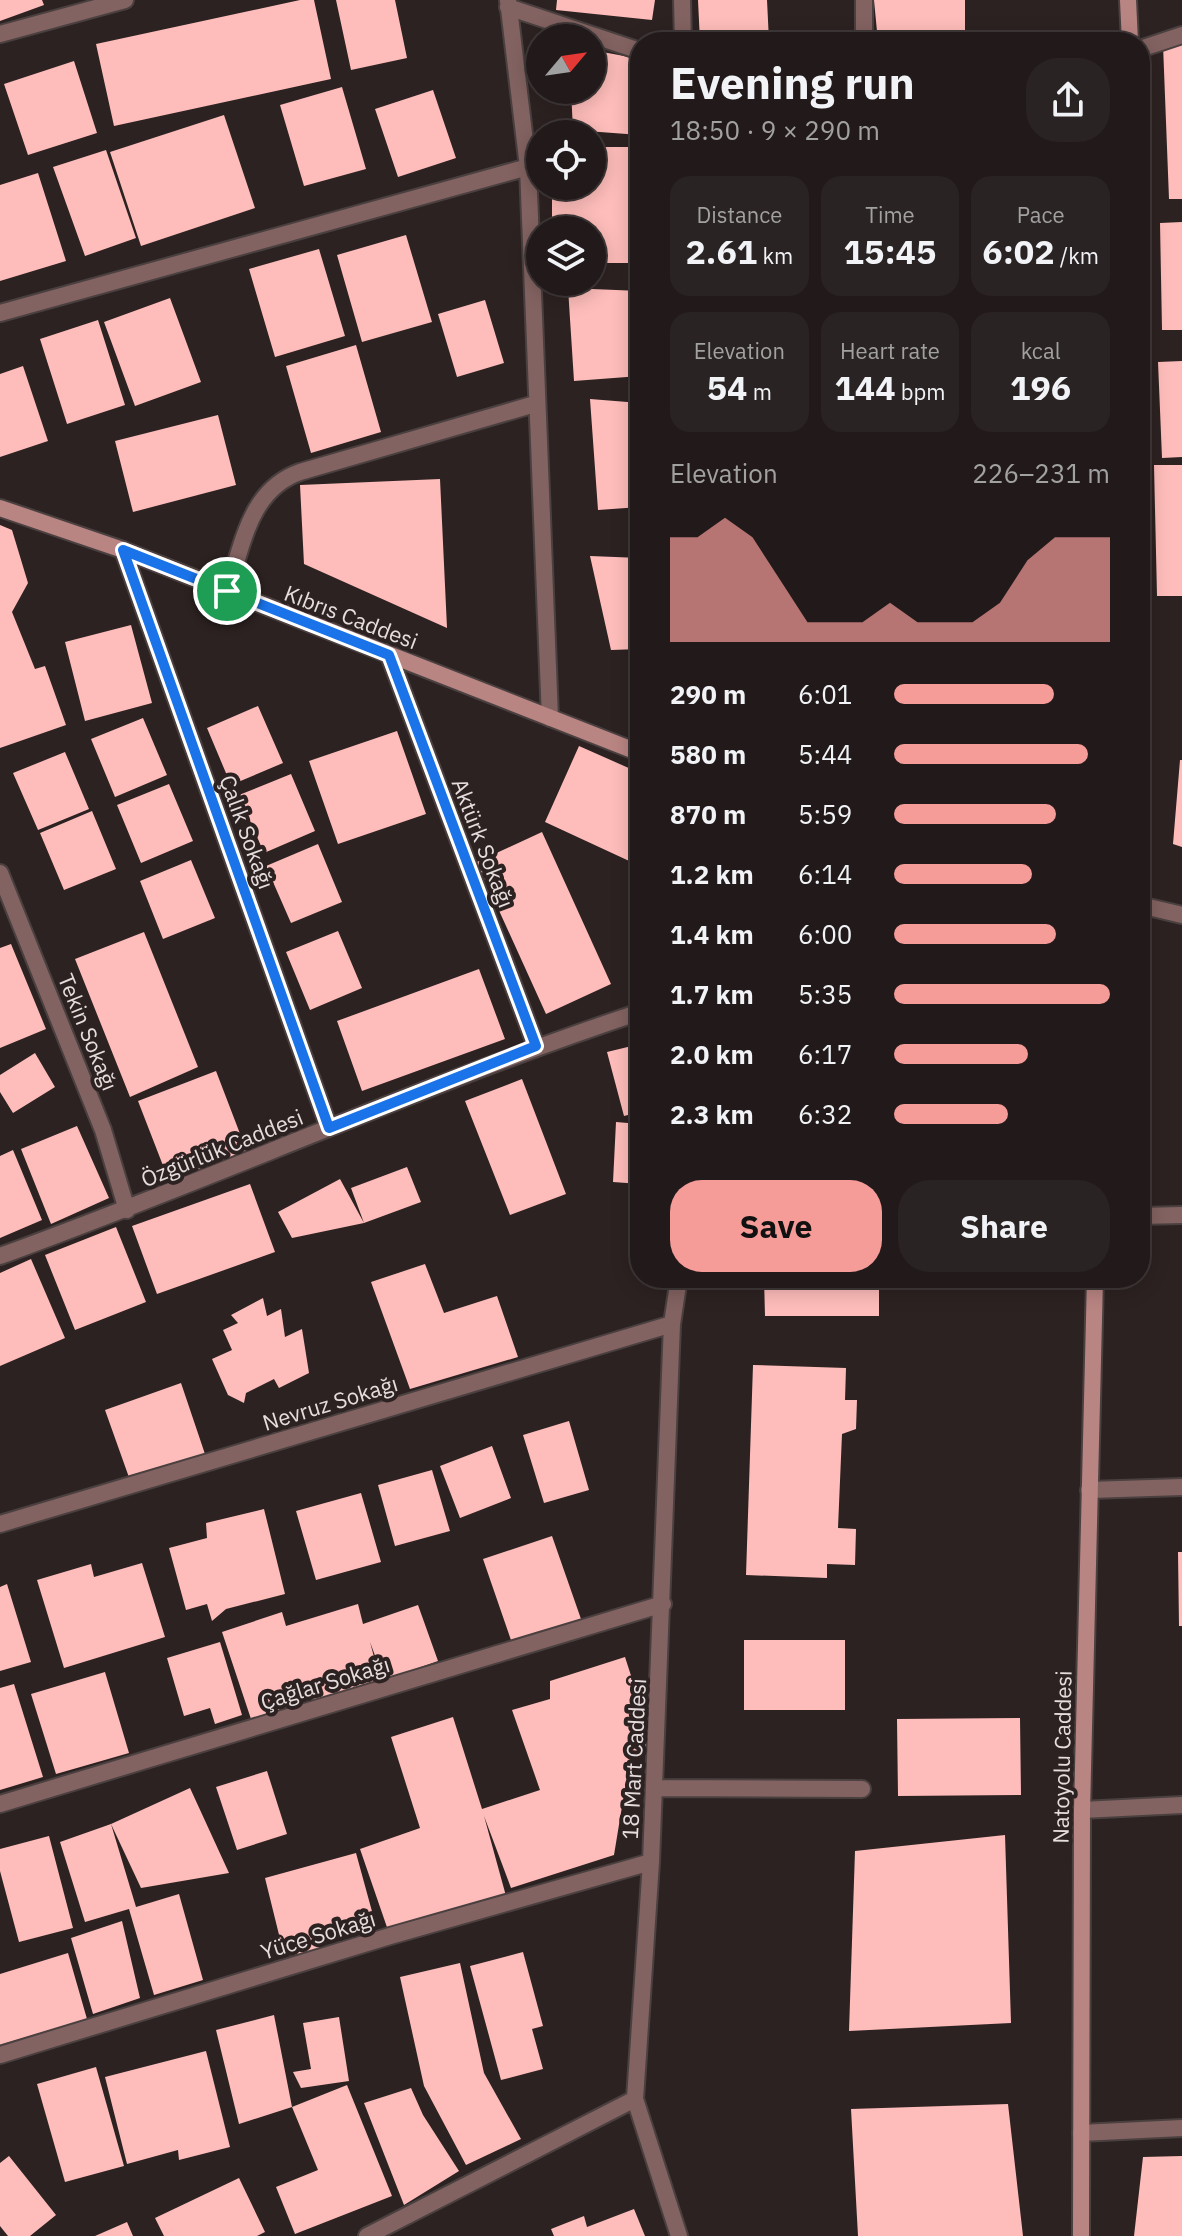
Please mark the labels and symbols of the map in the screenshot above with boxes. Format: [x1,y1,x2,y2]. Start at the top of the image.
north arrow [526,24,606,104]
pin [193,557,261,625]
street label: Kıbrıs Caddesi [280,578,422,655]
street label: Çalık Sokağı [213,771,281,893]
street label: Aktürk Sokağı [446,774,521,912]
street label: Tekin Sokağı [52,969,125,1095]
street label: Özgürlük Caddesi [136,1102,307,1193]
street label: Nevruz Sokağı [259,1368,401,1437]
street label: Çağlar Sokağı [257,1649,393,1716]
street label: Natoyolu Caddesi [1045,1670,1078,1844]
street label: 18 Mart Caddesi [615,1678,652,1840]
street label: Yüce Sokağı [257,1903,379,1966]

